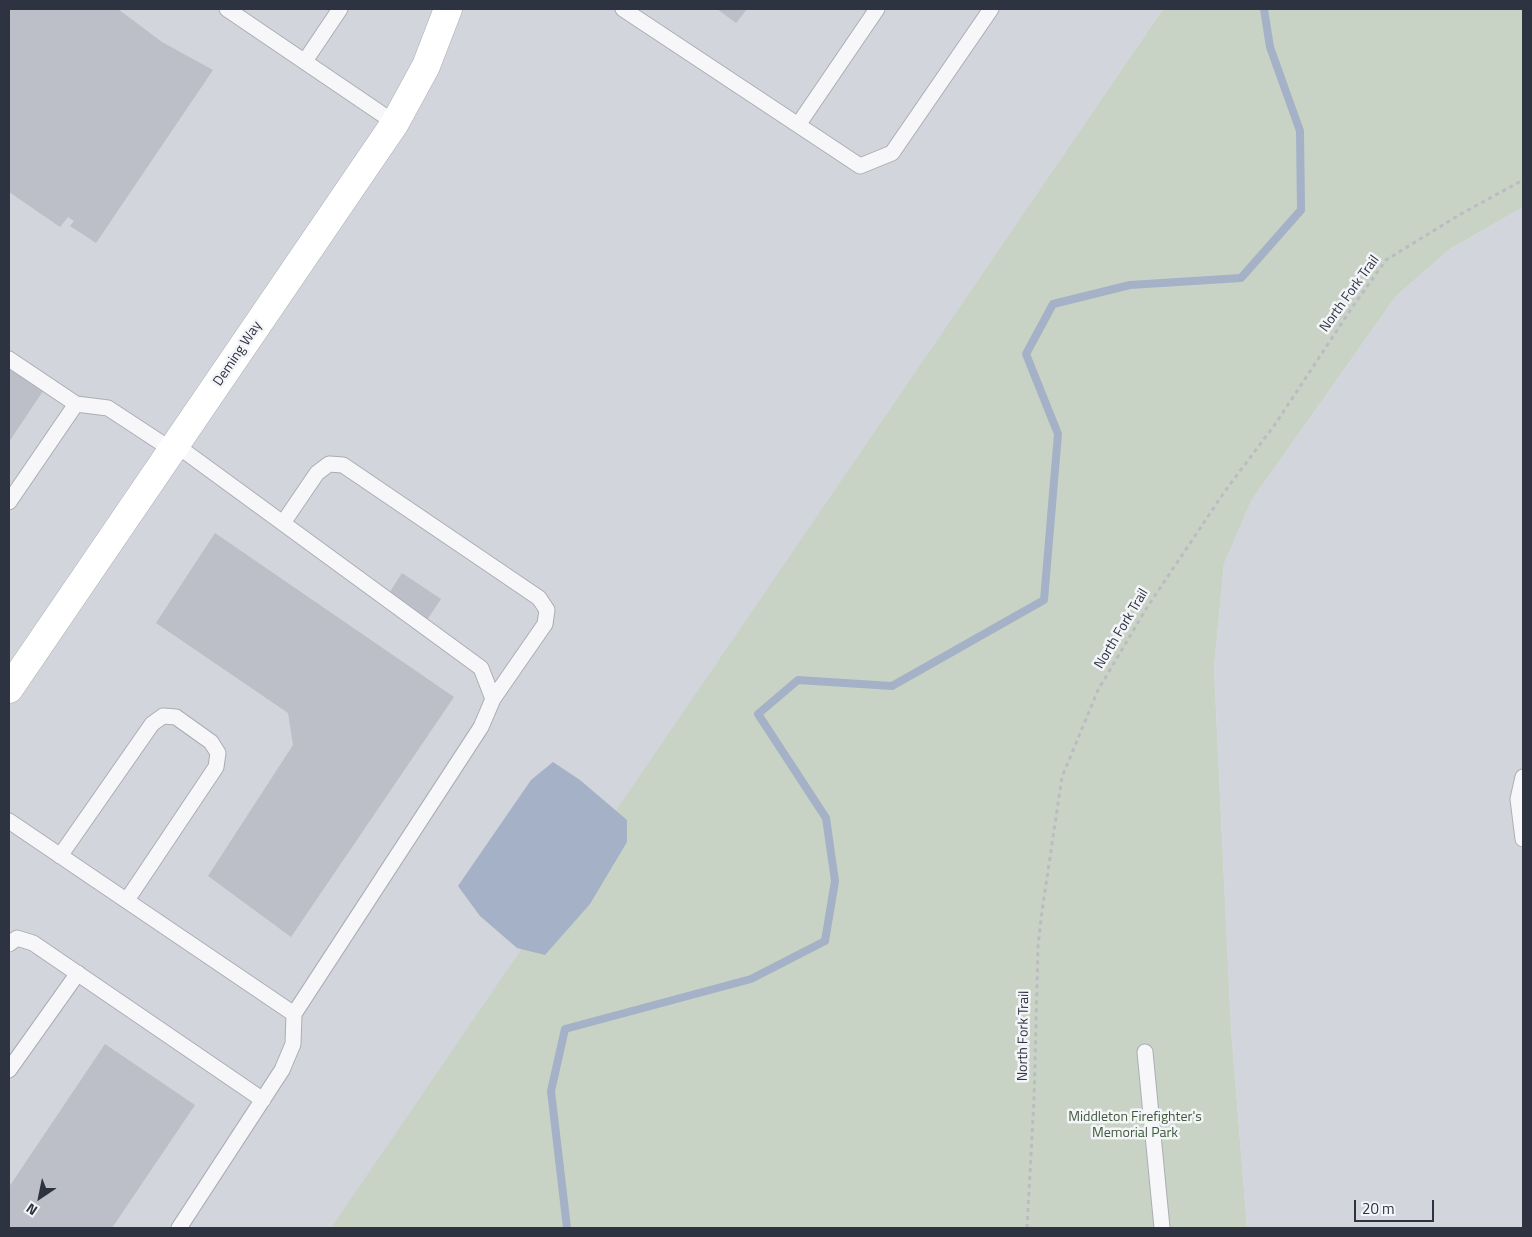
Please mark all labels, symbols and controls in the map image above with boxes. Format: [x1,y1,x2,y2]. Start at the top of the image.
street label: North Fork Trail [1317,252,1383,336]
street label: Deming Way [210,318,266,390]
street label: North Fork Trail [1091,586,1153,672]
street label: North Fork Trail [1015,991,1033,1081]
park label: Middleton Firefighter's Memorial Park [1068,1110,1202,1142]
north arrow [15,1172,65,1222]
scale bar [1357,1190,1437,1222]
text: 20 m [1362,1197,1395,1220]
text: N [21,1198,41,1221]

